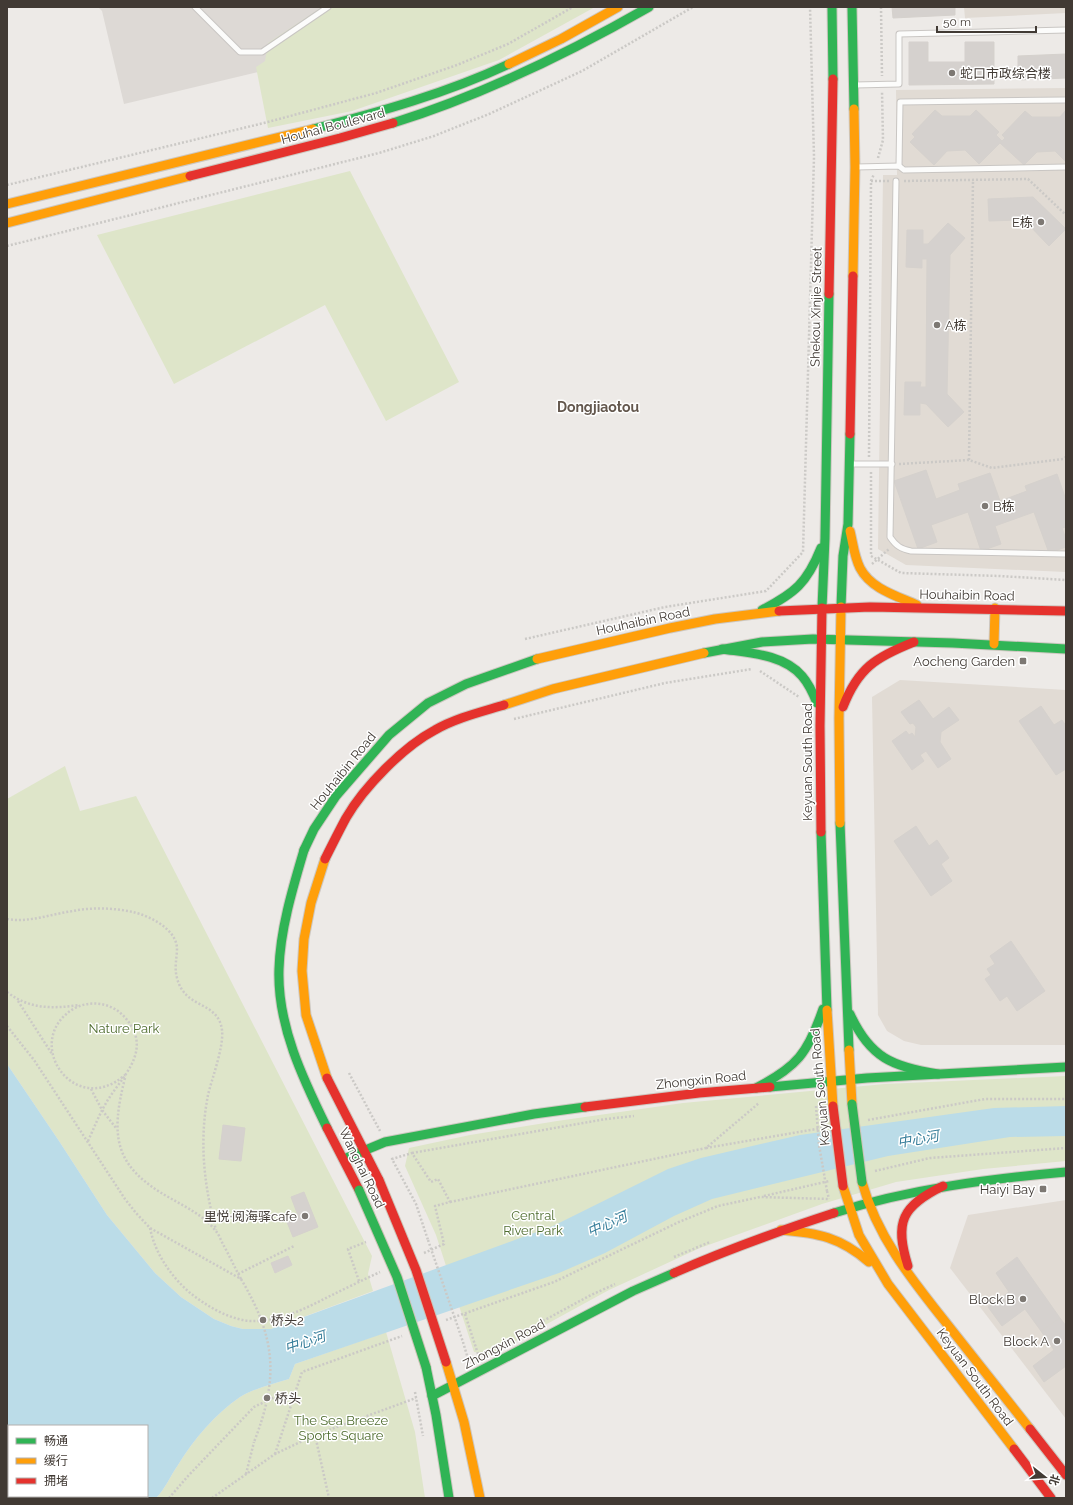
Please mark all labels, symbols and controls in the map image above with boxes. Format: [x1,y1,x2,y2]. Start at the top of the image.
scale bar [937,8,1036,34]
text: 50 m [943,15,971,29]
place label: 蛇口市政综合楼 [960,66,1051,81]
marker: 蛇口市政综合楼 [947,68,957,78]
street label: Houhai Boulevard [279,105,387,147]
place label: E栋 [1012,215,1033,230]
marker: E栋 [1036,217,1046,227]
street label: Shekou Xinjie Street [807,246,825,367]
place label: A栋 [945,318,967,333]
marker: A栋 [932,320,942,330]
district label: Dongjiaotou [557,399,639,415]
place label: B栋 [993,499,1015,514]
marker: B栋 [980,501,990,511]
street label: Houhaibin Road [919,587,1015,603]
street label: Houhaibin Road [595,604,691,638]
place label: Aocheng Garden [913,654,1015,669]
marker: Aocheng Garden [1018,656,1028,666]
street label: Keyuan South Road [800,703,815,821]
street label: Houhaibin Road [307,729,379,813]
park label: Nature Park [89,1021,160,1036]
street label: Keyuan South Road [807,1028,833,1146]
street label: Zhongxin Road [655,1068,747,1092]
street label: Wanghai Road [336,1125,388,1211]
water label: 中心河 [896,1127,943,1151]
place label: Haiyi Bay [980,1182,1035,1197]
marker: Haiyi Bay [1038,1184,1048,1194]
water label: 中心河 [585,1207,632,1240]
park label: Central River Park [503,1208,563,1238]
place label: 里悦·阅海驿cafe [204,1209,297,1224]
marker: 里悦·阅海驿cafe [300,1211,310,1221]
place label: Block B [969,1292,1015,1307]
marker: Block B [1018,1294,1028,1304]
place label: 桥头2 [271,1313,304,1328]
marker: 桥头2 [258,1315,268,1325]
street label: Zhongxin Road [460,1316,548,1372]
street label: Keyuan South Road [934,1325,1016,1429]
water label: 中心河 [283,1327,330,1356]
place label: Block A [1003,1334,1049,1349]
marker: Block A [1052,1336,1062,1346]
place label: 桥头 [275,1391,301,1406]
marker: 桥头 [262,1393,272,1403]
park label: The Sea Breeze Sports Square [294,1413,389,1443]
legend [8,1425,148,1497]
text: 畅通 [44,1434,68,1448]
text: 缓行 [44,1454,68,1468]
north arrow [1025,1457,1065,1497]
text: 北 [1046,1473,1062,1487]
text: 拥堵 [44,1474,68,1488]

